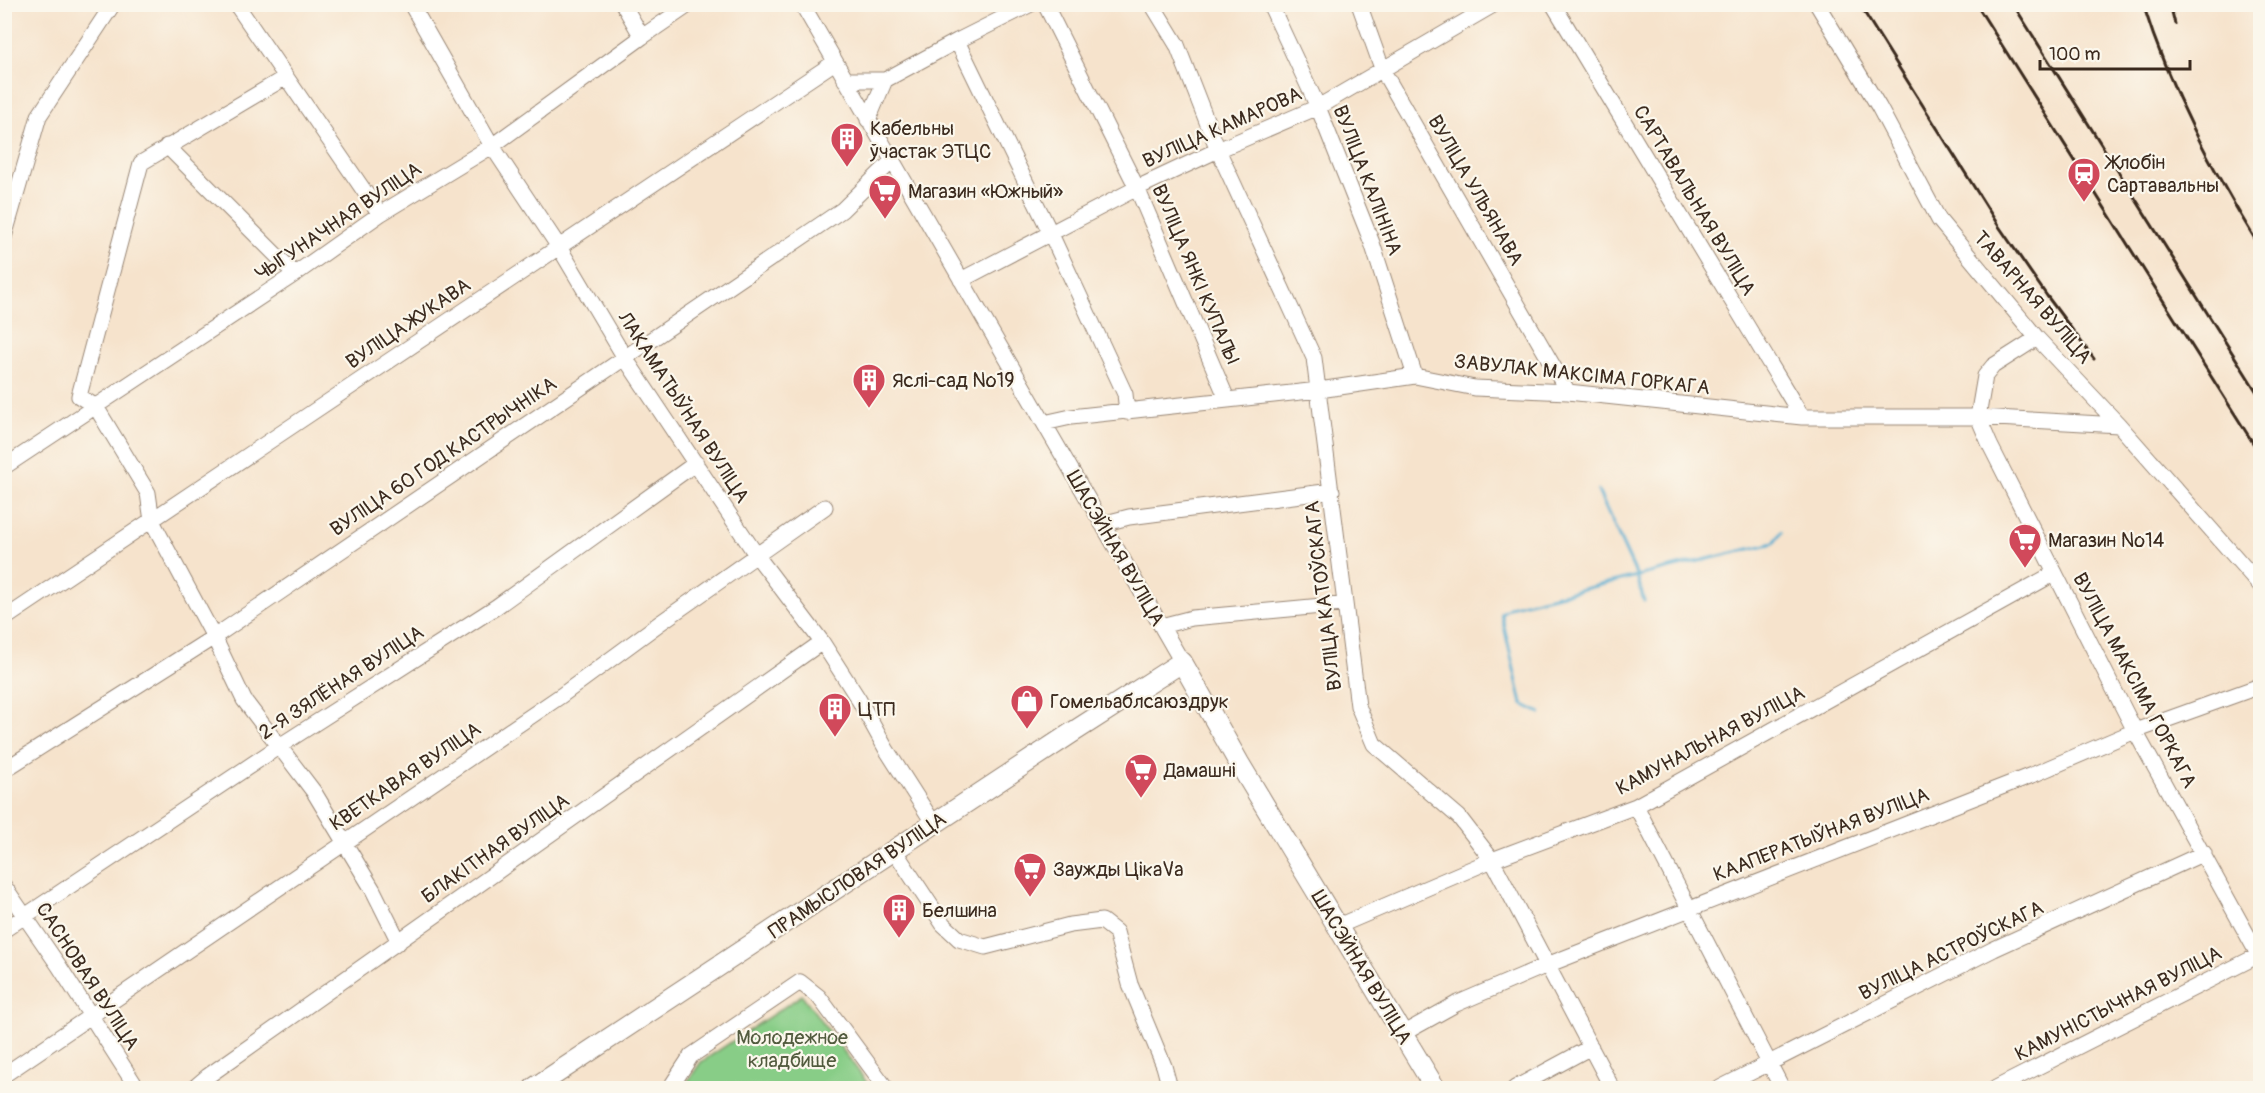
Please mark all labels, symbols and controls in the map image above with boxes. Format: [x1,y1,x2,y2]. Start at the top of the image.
scale bar [2040,33,2190,71]
text: 100 m [2049,43,2101,66]
street label: ВУЛІЦА КАМАРОВА [1139,81,1306,174]
street label: САРТАВАЛЬНАЯ ВУЛІЦА [1628,101,1761,300]
street label: ВУЛІЦА КАЛІНІНА [1327,102,1408,259]
street label: ВУЛІЦА УЛЬЯНАВА [1422,110,1529,270]
place label: Кабельны ўчастак ЭТЦС [869,116,991,164]
building icon: Кабельны ўчастак ЭТЦС [829,121,865,168]
place label: Жлобін Сартавальны [2104,150,2219,198]
street label: ЧЫГУНАЧНАЯ ВУЛІЦА [250,156,426,286]
station icon: Жлобін Сартавальны [2066,156,2102,203]
supermarket icon: Магазин «Южный» [867,173,903,220]
place label: Магазин «Южный» [908,179,1063,204]
street label: ВУЛІЦА ЯНКІ КУПАЛЫ [1146,180,1245,368]
street label: ТАВАРНАЯ ВУЛІЦА [1968,226,2097,369]
street label: ВУЛІЦА ЖУКАВА [341,272,475,374]
street label: ЛАКАМАТЫЎНАЯ ВУЛІЦА [612,306,755,508]
street label: ЗАВУЛАК МАКСІМА ГОРКАГА [1453,349,1711,400]
building icon: Яслі-сад №19 [851,362,887,409]
place label: Яслі-сад №19 [892,368,1015,393]
street label: ВУЛІЦА 60 ГОД КАСТРЫЧНІКА [325,371,561,542]
street label: ШАСЭЙНАЯ ВУЛІЦА [1061,466,1170,630]
street label: ВУЛІЦА КАТОЎСКАГА [1299,499,1348,692]
supermarket icon: Магазин №14 [2007,522,2043,569]
place label: Магазин №14 [2048,528,2165,553]
street label: ВУЛІЦА МАКСІМА ГОРКАГА [2067,568,2202,792]
street label: 2-Я ЗЯЛЁНАЯ ВУЛІЦА [254,620,428,745]
street label: КАМУНАЛЬНАЯ ВУЛІЦА [1612,680,1809,801]
shop icon: Гомельаблсаюздрук [1009,683,1045,730]
place label: Гомельаблсаюздрук [1050,689,1229,714]
building icon: ЦТП [817,691,853,738]
place label: ЦТП [858,697,895,722]
street label: КВЕТКАВАЯ ВУЛІЦА [325,717,486,836]
supermarket icon: Дамашні [1123,752,1159,799]
place label: Дамашні [1163,758,1235,783]
street label: КААПЕРАТЫЎНАЯ ВУЛІЦА [1710,782,1933,887]
street label: БЛАКІТНАЯ ВУЛІЦА [416,788,574,909]
street label: ПРАМЫСЛОВАЯ ВУЛІЦА [764,807,951,944]
supermarket icon: Заужды ЦікаVа [1012,851,1048,898]
place label: Заужды ЦікаVа [1053,857,1184,882]
street label: ШАСЭЙНАЯ ВУЛІЦА [1306,886,1417,1049]
building icon: Белшина [881,892,917,939]
street label: ВУЛІЦА АСТРОЎСКАГА [1855,895,2048,1006]
street label: САСНОВАЯ ВУЛІЦА [30,898,145,1055]
place label: Белшина [922,898,997,923]
street label: КАМУНІСТЫЧНАЯ ВУЛІЦА [2011,940,2226,1067]
park label: Молодежное кладбище [736,1025,848,1073]

